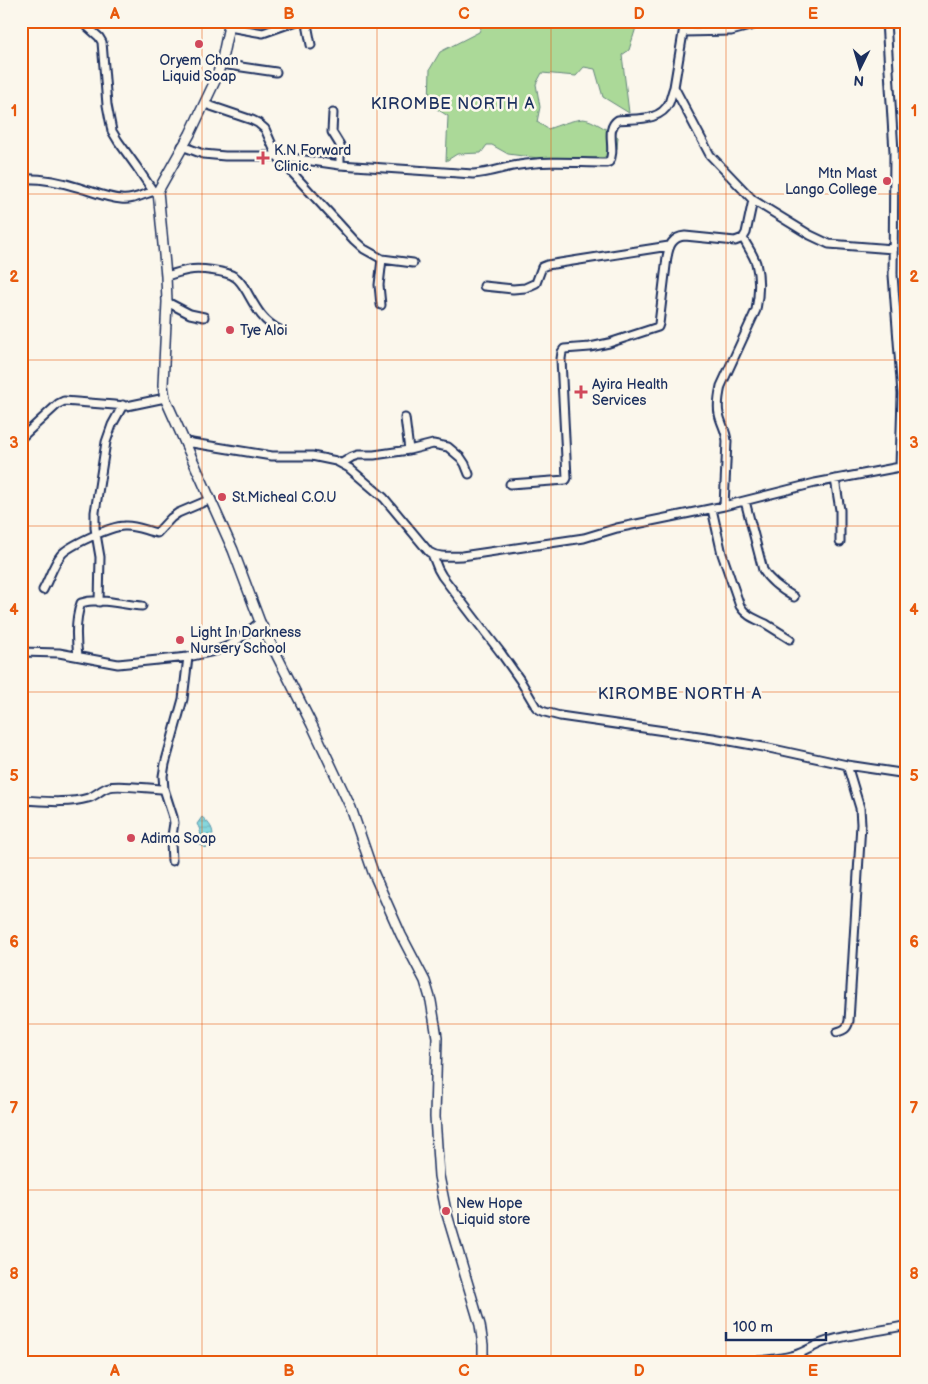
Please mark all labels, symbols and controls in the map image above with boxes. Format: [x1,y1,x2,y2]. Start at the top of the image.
text: A [109,5,120,24]
text: B [283,5,295,24]
text: C [458,5,470,24]
text: D [633,5,645,24]
text: E [808,5,818,24]
marker: Oryem Chan Liquid Soap [193,38,205,50]
north arrow [836,42,886,92]
place label: Oryem Chan Liquid Soap [159,52,239,85]
text: N [853,72,865,89]
district label: KIROMBE NORTH A [371,95,535,114]
text: 1 [11,102,17,121]
text: 1 [911,102,917,121]
place label: K.N Forward Clinic. [274,142,351,175]
marker: K.N Forward Clinic. [256,151,270,165]
place label: Mtn Mast Lango College [785,165,878,198]
marker: Mtn Mast Lango College [881,175,893,187]
text: 2 [9,268,19,287]
text: 2 [909,268,919,287]
place label: Tye Aloi [240,322,288,339]
marker: Tye Aloi [224,324,236,336]
place label: Ayira Health Services [592,376,668,409]
marker: Ayira Health Services [574,385,588,399]
text: 3 [9,434,19,453]
text: 3 [909,434,919,453]
place label: St.Micheal C.O.U [232,489,337,506]
marker: St.Micheal C.O.U [216,491,228,503]
text: 4 [9,601,19,620]
text: 4 [909,601,919,620]
place label: Light In Darkness Nursery School [190,624,301,657]
marker: Light In Darkness Nursery School [174,634,186,646]
district label: KIROMBE NORTH A [598,685,762,704]
text: 5 [9,767,19,786]
text: 5 [909,767,919,786]
place label: Adima Soap [141,830,216,847]
marker: Adima Soap [125,832,137,844]
text: 6 [9,933,19,952]
text: 6 [909,933,919,952]
text: 7 [10,1099,19,1118]
text: 7 [910,1099,919,1118]
place label: New Hope Liquid store [456,1195,530,1228]
marker: New Hope Liquid store [440,1205,452,1217]
text: 8 [9,1265,19,1284]
text: 8 [909,1265,919,1284]
scale bar [726,1309,826,1341]
text: 100 m [733,1318,773,1337]
text: A [109,1362,120,1381]
text: B [283,1362,295,1381]
text: C [458,1362,470,1381]
text: D [633,1362,645,1381]
text: E [808,1362,818,1381]

